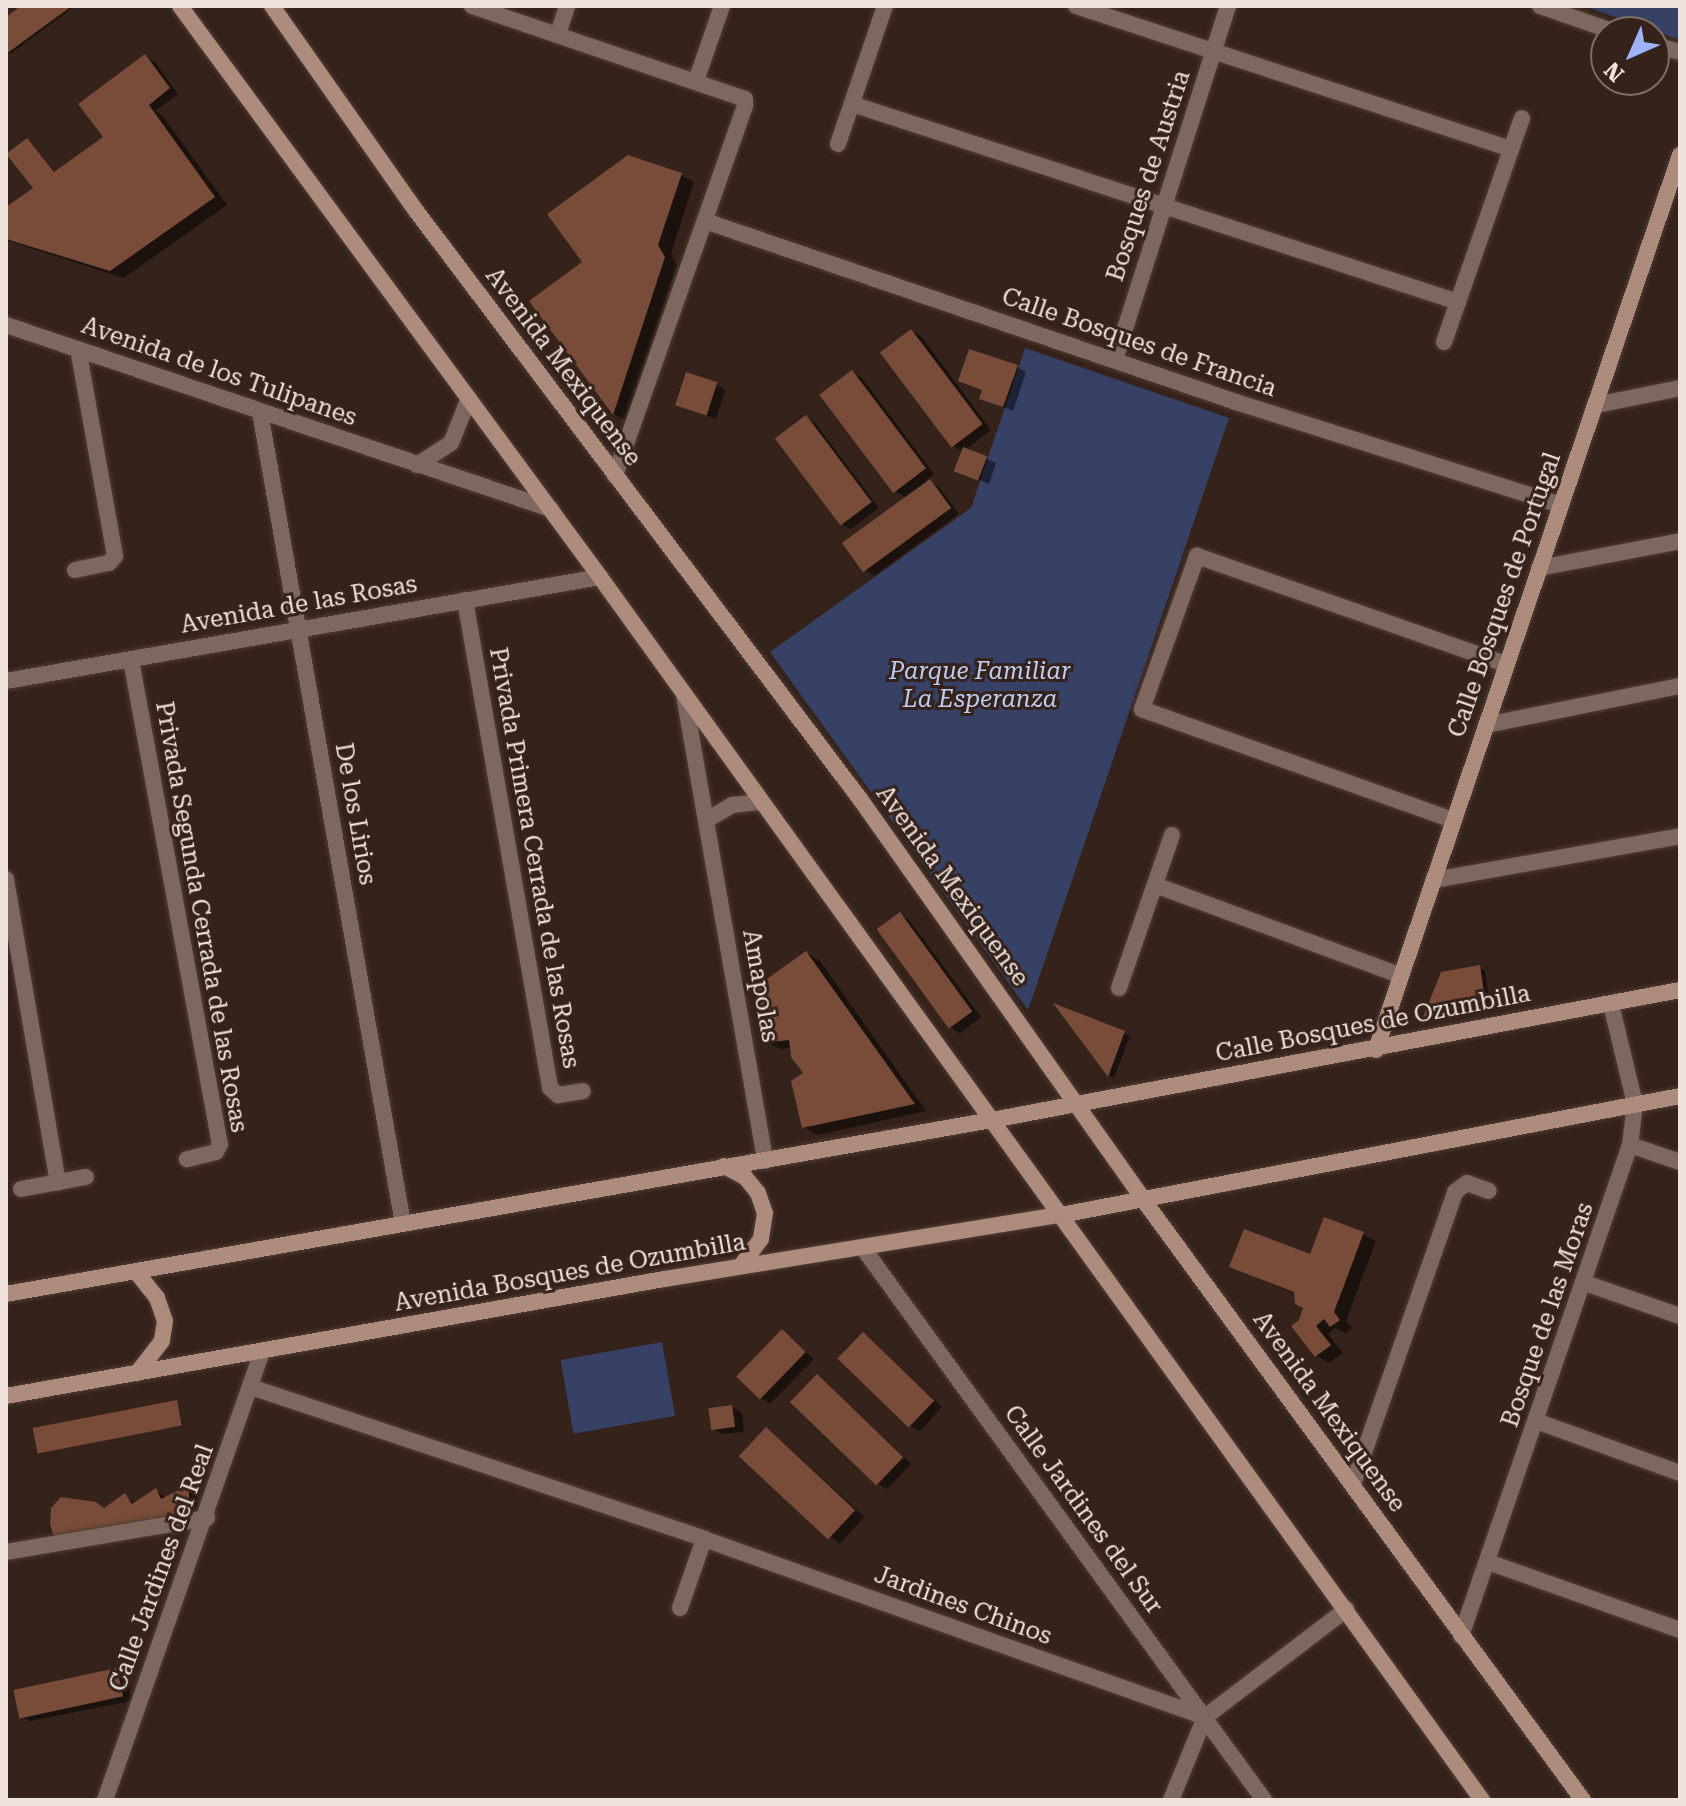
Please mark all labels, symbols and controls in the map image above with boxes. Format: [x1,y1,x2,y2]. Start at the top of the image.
north arrow [1590,16,1670,96]
text: N [1599,57,1629,87]
street label: Bosques de Austria [1101,67,1197,285]
street label: Avenida Mexiquense [479,262,647,472]
street label: Calle Bosques de Francia [998,282,1280,404]
street label: Avenida de los Tulipanes [78,311,360,433]
street label: Calle Bosques de Portugal [1443,449,1567,741]
street label: Avenida de las Rosas [179,570,419,640]
street label: Privada Primera Cerrada de las Rosas [483,645,585,1071]
park label: Parque Familiar La Esperanza [889,658,1071,714]
street label: Privada Segunda Cerrada de las Rosas [149,699,253,1135]
street label: De los Lirios [328,741,382,887]
street label: Avenida Mexiquense [870,780,1034,992]
street label: Amapolas [736,927,784,1045]
street label: Calle Bosques de Ozumbilla [1213,979,1533,1069]
street label: Bosque de las Moras [1496,1199,1600,1431]
street label: Avenida Bosques de Ozumbilla [392,1228,748,1318]
street label: Avenida Mexiquense [1247,1306,1411,1518]
street label: Calle Jardines del Sur [998,1400,1168,1620]
street label: Calle Jardines del Real [104,1441,220,1695]
street label: Jardines Chinos [870,1561,1056,1651]

